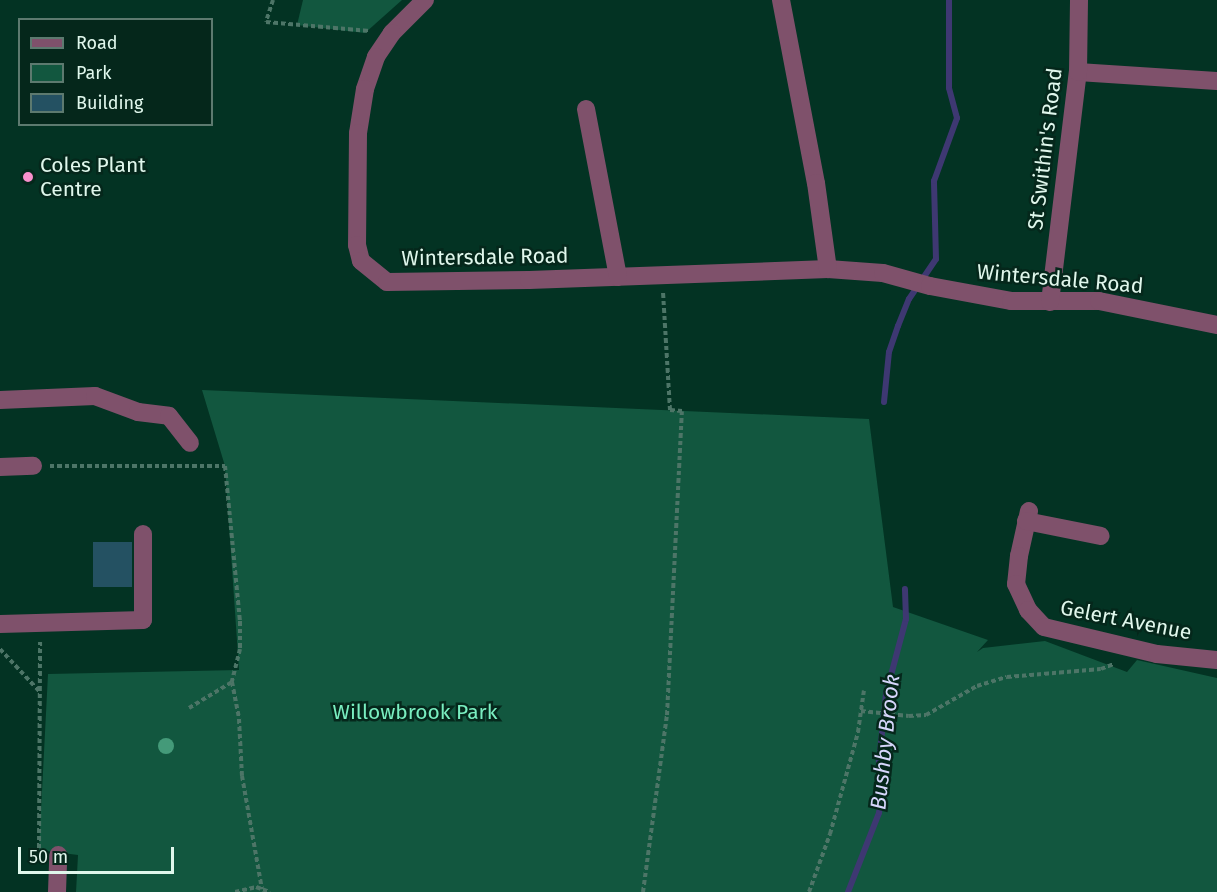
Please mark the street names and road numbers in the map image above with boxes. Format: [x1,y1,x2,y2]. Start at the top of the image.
street label: St Swithin's Road [1023,67,1067,231]
street label: Wintersdale Road [401,243,569,271]
street label: Wintersdale Road [976,259,1144,299]
street label: Gelert Avenue [1058,595,1194,645]

